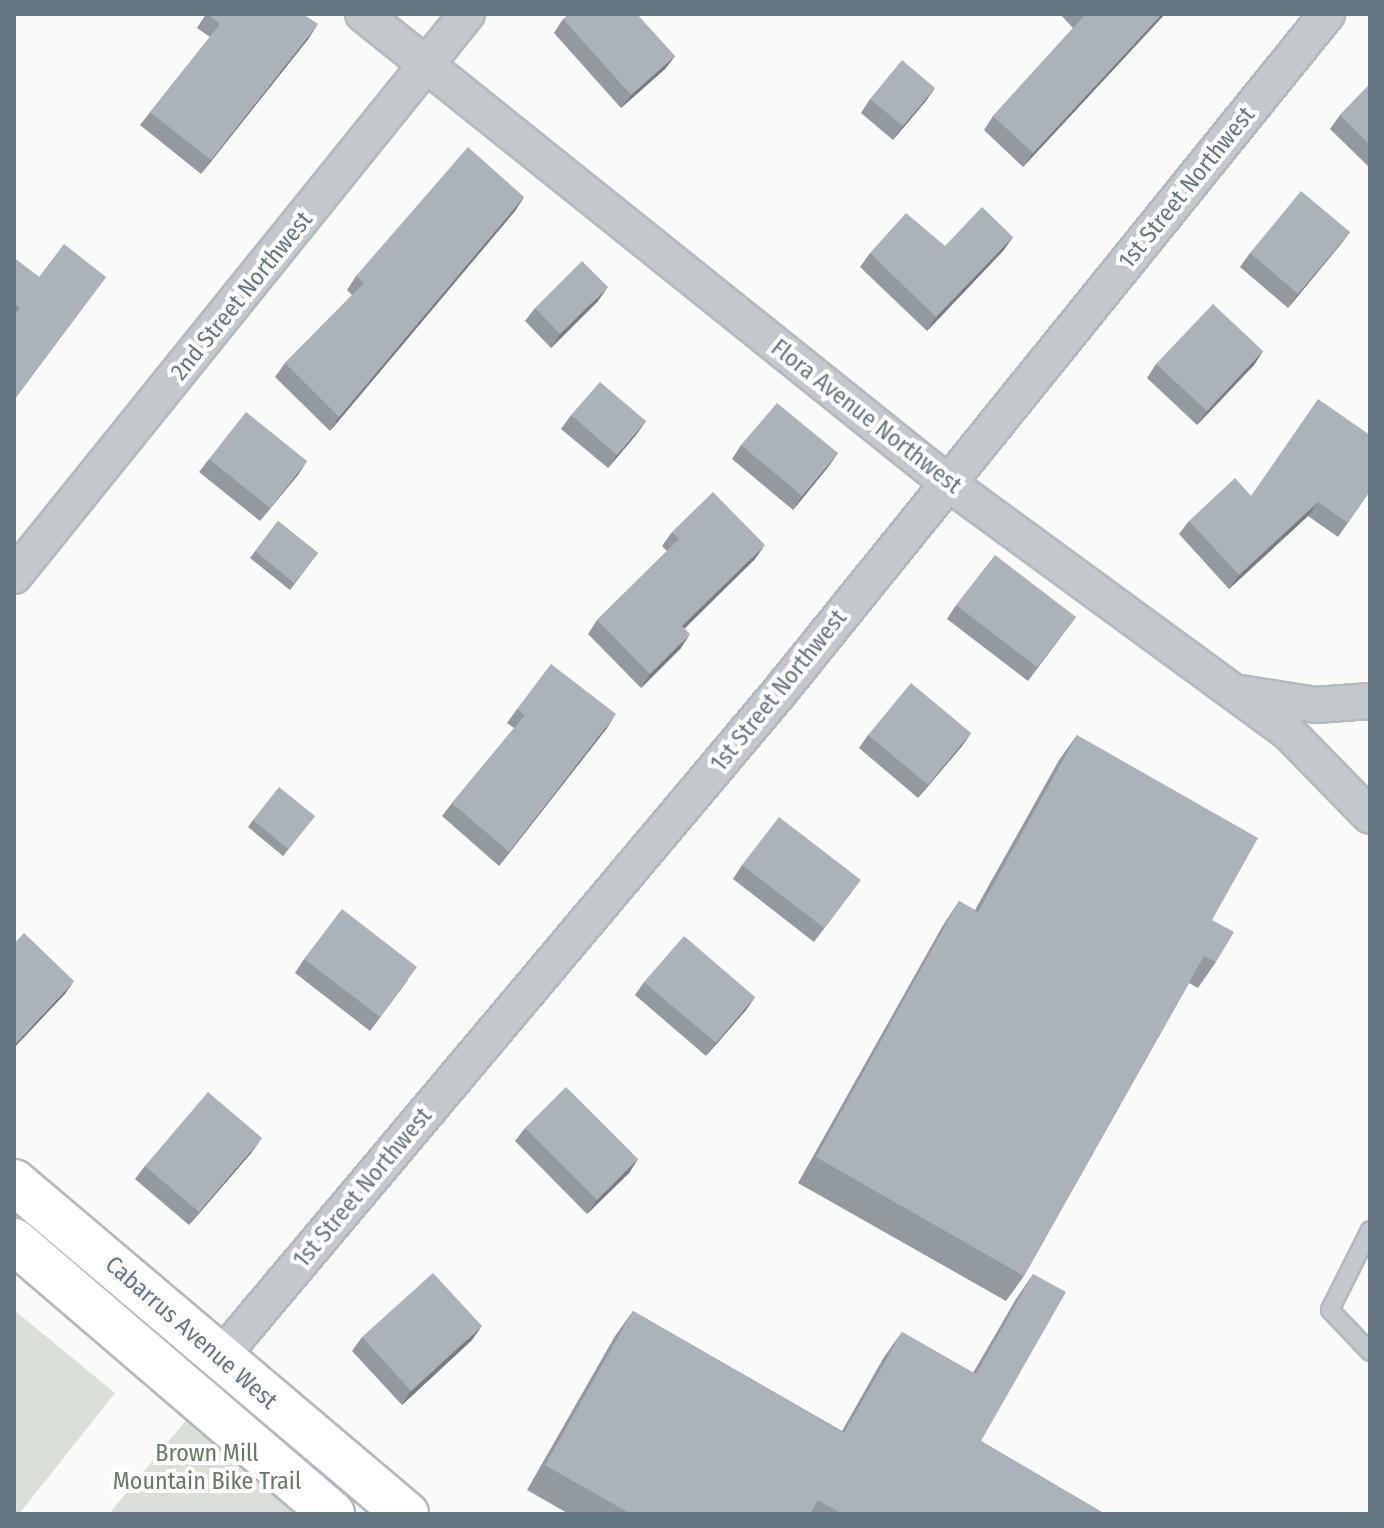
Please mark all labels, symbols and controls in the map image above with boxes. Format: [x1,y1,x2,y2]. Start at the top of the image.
street label: 1st Street Northwest [1113,101,1261,275]
street label: 2nd Street Northwest [165,206,319,386]
street label: Flora Avenue Northwest [765,334,967,500]
street label: 1st Street Northwest [705,604,853,778]
street label: 1st Street Northwest [288,1102,438,1274]
street label: Cabarrus Avenue West [99,1250,283,1416]
park label: Brown Mill Mountain Bike Trail [113,1440,301,1496]

